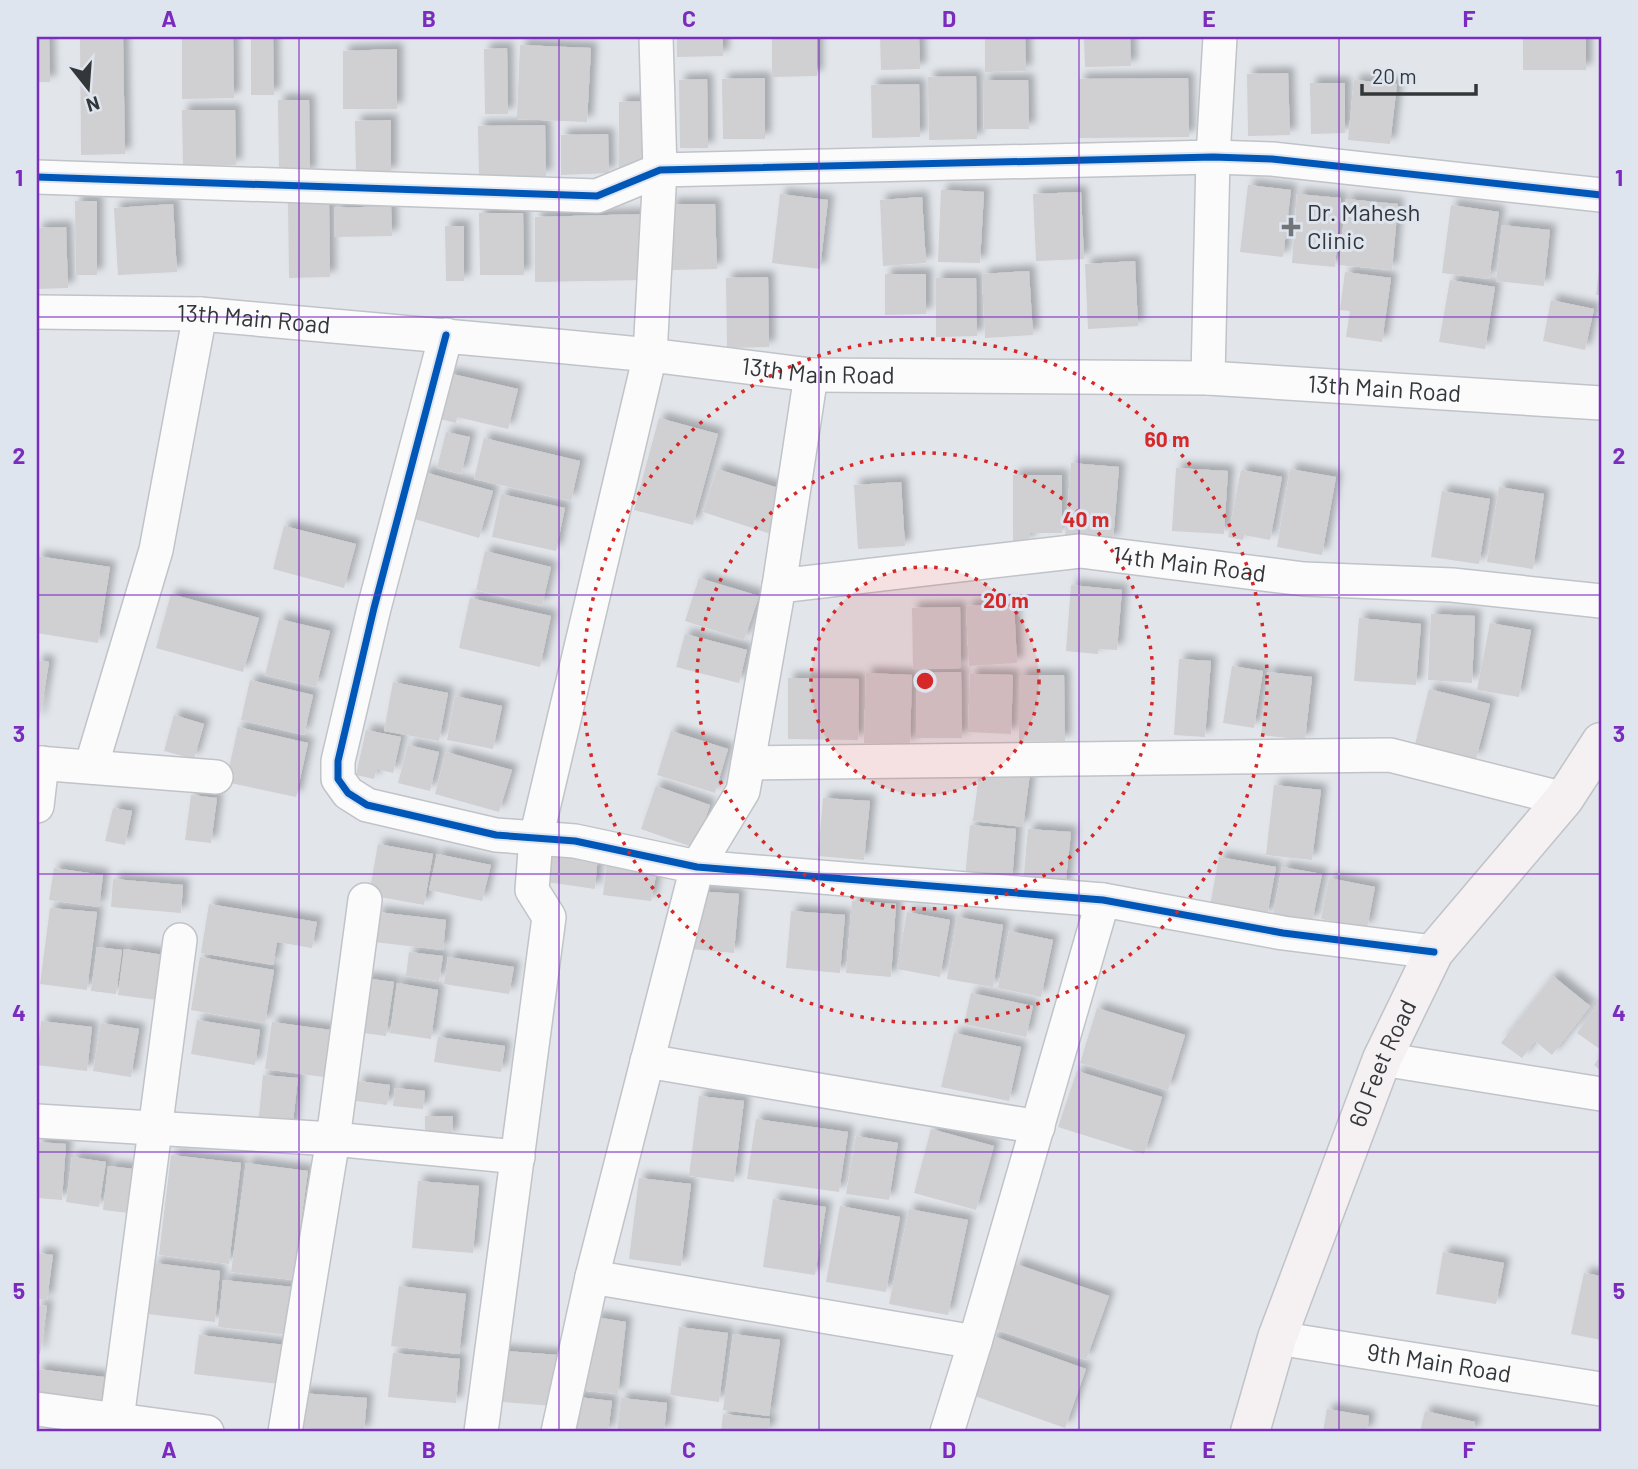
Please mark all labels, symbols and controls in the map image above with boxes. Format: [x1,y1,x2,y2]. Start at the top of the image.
text: A [161,4,177,32]
text: B [422,4,436,32]
text: C [682,4,696,32]
text: D [942,4,956,32]
text: E [1202,4,1216,32]
text: F [1463,4,1476,32]
north arrow [52,52,122,122]
scale bar [1362,52,1475,96]
text: 20 m [1372,63,1417,88]
text: N [84,92,103,118]
text: 1 [15,163,23,191]
text: 1 [1615,163,1623,191]
place label: Dr. Mahesh Clinic [1307,197,1420,254]
marker: Dr. Mahesh Clinic [1281,217,1301,237]
street label: 13th Main Road [177,298,332,339]
street label: 13th Main Road [740,350,895,389]
street label: 13th Main Road [1307,368,1462,407]
text: 60 m [1145,426,1189,451]
text: 2 [13,441,25,469]
text: 2 [1613,441,1625,469]
text: 40 m [1063,506,1109,531]
street label: 14th Main Road [1111,539,1268,587]
text: 20 m [983,587,1029,612]
centre of rings [913,669,937,693]
text: 3 [13,719,25,747]
text: 3 [1613,719,1625,747]
street label: 60 Feet Road [1342,995,1422,1131]
text: 4 [12,998,26,1026]
text: 4 [1612,998,1626,1026]
text: 5 [13,1276,25,1304]
text: 5 [1613,1276,1625,1304]
street label: 9th Main Road [1365,1336,1513,1388]
text: A [161,1435,177,1463]
text: B [422,1435,436,1463]
text: C [682,1435,696,1463]
text: D [942,1435,956,1463]
text: E [1202,1435,1216,1463]
text: F [1463,1435,1476,1463]

